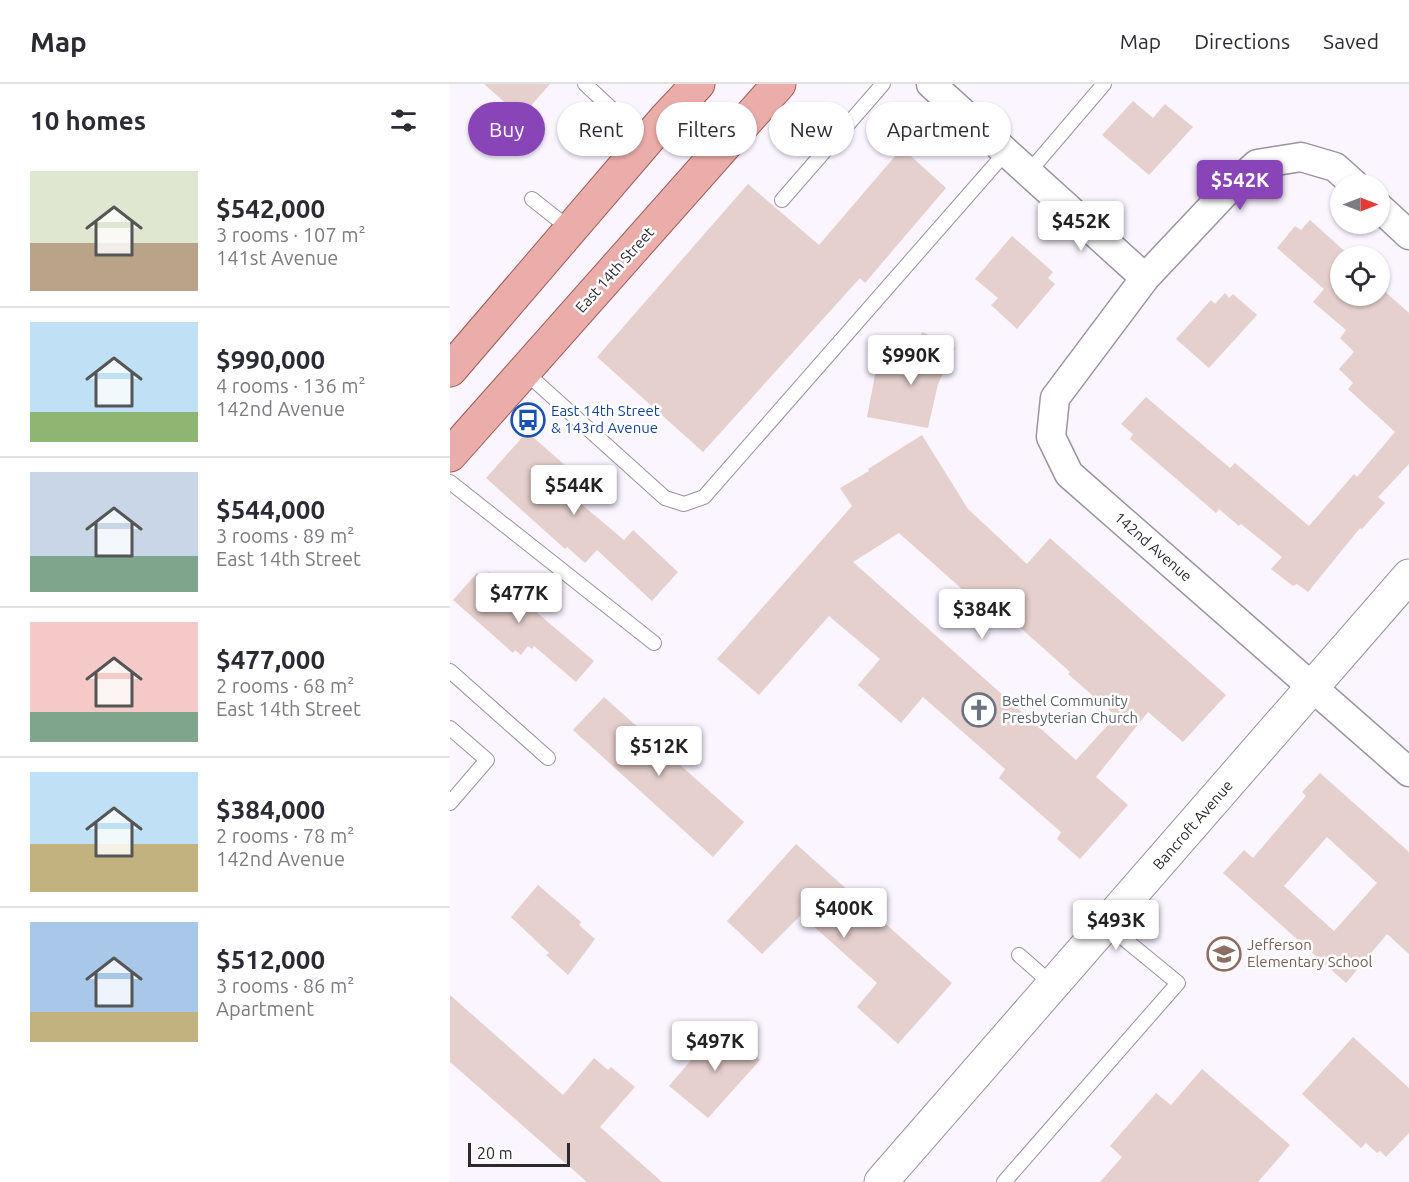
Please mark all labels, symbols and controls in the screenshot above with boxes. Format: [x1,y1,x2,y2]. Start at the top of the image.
text: Map [30,26,87,57]
text: Map [1120,29,1161,53]
text: Directions [1194,29,1290,53]
text: Saved [1323,29,1379,53]
chip: Buy [468,102,545,156]
chip: Rent [557,102,644,156]
chip: Filters [656,102,757,156]
chip: New [769,102,854,156]
chip: Apartment [866,102,1011,156]
icon: filters [387,104,420,137]
text: 10 homes [30,106,146,135]
pin: $542K [1198,160,1282,211]
text: $542K [1211,168,1269,191]
north arrow [1330,174,1390,234]
map controls [1330,174,1390,306]
text: $542,000 [216,194,325,223]
icon: home [78,195,150,267]
pin: $452K [1039,201,1123,252]
text: $452K [1052,209,1110,232]
text: 3 rooms · 107 m² [216,223,366,246]
street label: East 14th Street [572,224,657,316]
text: 141st Avenue [216,246,338,269]
button: locate [1330,246,1390,306]
pin: $990K [869,335,953,386]
text: $990K [882,343,940,366]
text: $990,000 [216,345,325,374]
icon: home [78,346,150,418]
text: 4 rooms · 136 m² [216,374,366,397]
text: 142nd Avenue [216,397,345,420]
bus stop icon: East 14th Street & 143rd Avenue [510,402,546,438]
place label: East 14th Street & 143rd Avenue [551,402,660,436]
pin: $544K [532,465,616,516]
text: $544K [545,473,603,496]
text: $544,000 [216,495,325,524]
icon: home [78,496,150,568]
street label: 142nd Avenue [1111,508,1195,585]
text: 3 rooms · 89 m² [216,524,354,547]
text: East 14th Street [216,547,361,570]
pin: $477K [477,573,561,624]
text: $477K [490,581,548,604]
pin: $384K [940,589,1024,640]
text: $384K [953,597,1011,620]
text: $477,000 [216,645,325,674]
icon: home [78,646,150,718]
text: 2 rooms · 68 m² [216,674,354,697]
church icon: Bethel Community Presbyterian Church [961,692,997,728]
place label: Bethel Community Presbyterian Church [1002,692,1138,726]
text: East 14th Street [216,697,361,720]
pin: $512K [617,726,701,777]
text: $512K [630,734,688,757]
street label: Bancroft Avenue [1149,777,1236,873]
text: $384,000 [216,795,325,824]
icon: home [78,796,150,868]
text: 2 rooms · 78 m² [216,824,354,847]
text: 142nd Avenue [216,847,345,870]
pin: $400K [802,888,886,939]
text: $400K [815,896,873,919]
pin: $493K [1074,900,1158,951]
text: $493K [1087,908,1145,931]
school or university icon: Jefferson Elementary School [1206,936,1242,972]
place label: Jefferson Elementary School [1247,936,1373,970]
text: $512,000 [216,945,325,974]
icon: home [78,946,150,1018]
text: 3 rooms · 86 m² [216,974,354,997]
text: Apartment [216,997,314,1020]
pin: $497K [673,1021,757,1072]
text: $497K [686,1029,744,1052]
scale bar [468,1140,570,1168]
text: 20 m [477,1144,513,1162]

